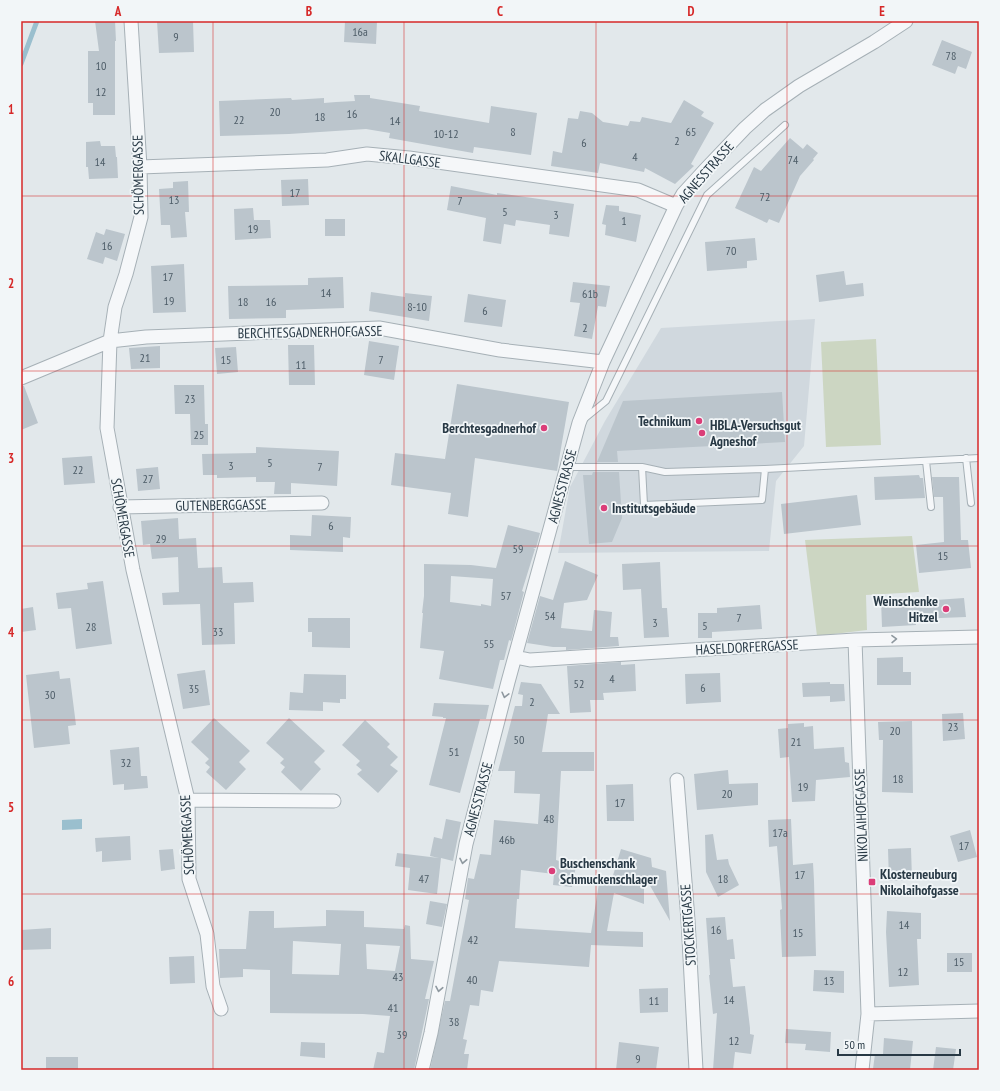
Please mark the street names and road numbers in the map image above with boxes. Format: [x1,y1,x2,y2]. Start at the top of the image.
street label: SCHÖMERGASSE [128,135,148,215]
street label: AGNESSTRASSE [674,137,738,207]
street label: SKALLGASSE [378,146,442,172]
street label: BERCHTESGADNERHOFGASSE [238,322,382,342]
street label: AGNESSTRASSE [543,447,581,525]
street label: SCHÖMERGASSE [107,477,139,559]
street label: GUTENBERGGASSE [175,495,267,515]
street label: HASELDORFERGASSE [695,635,799,659]
street label: AGNESSTRASSE [459,760,497,838]
street label: NIKOLAIHOFGASSE [850,768,872,862]
street label: SCHÖMERGASSE [176,794,198,876]
street label: STOCKERTGASSE [676,883,700,967]

